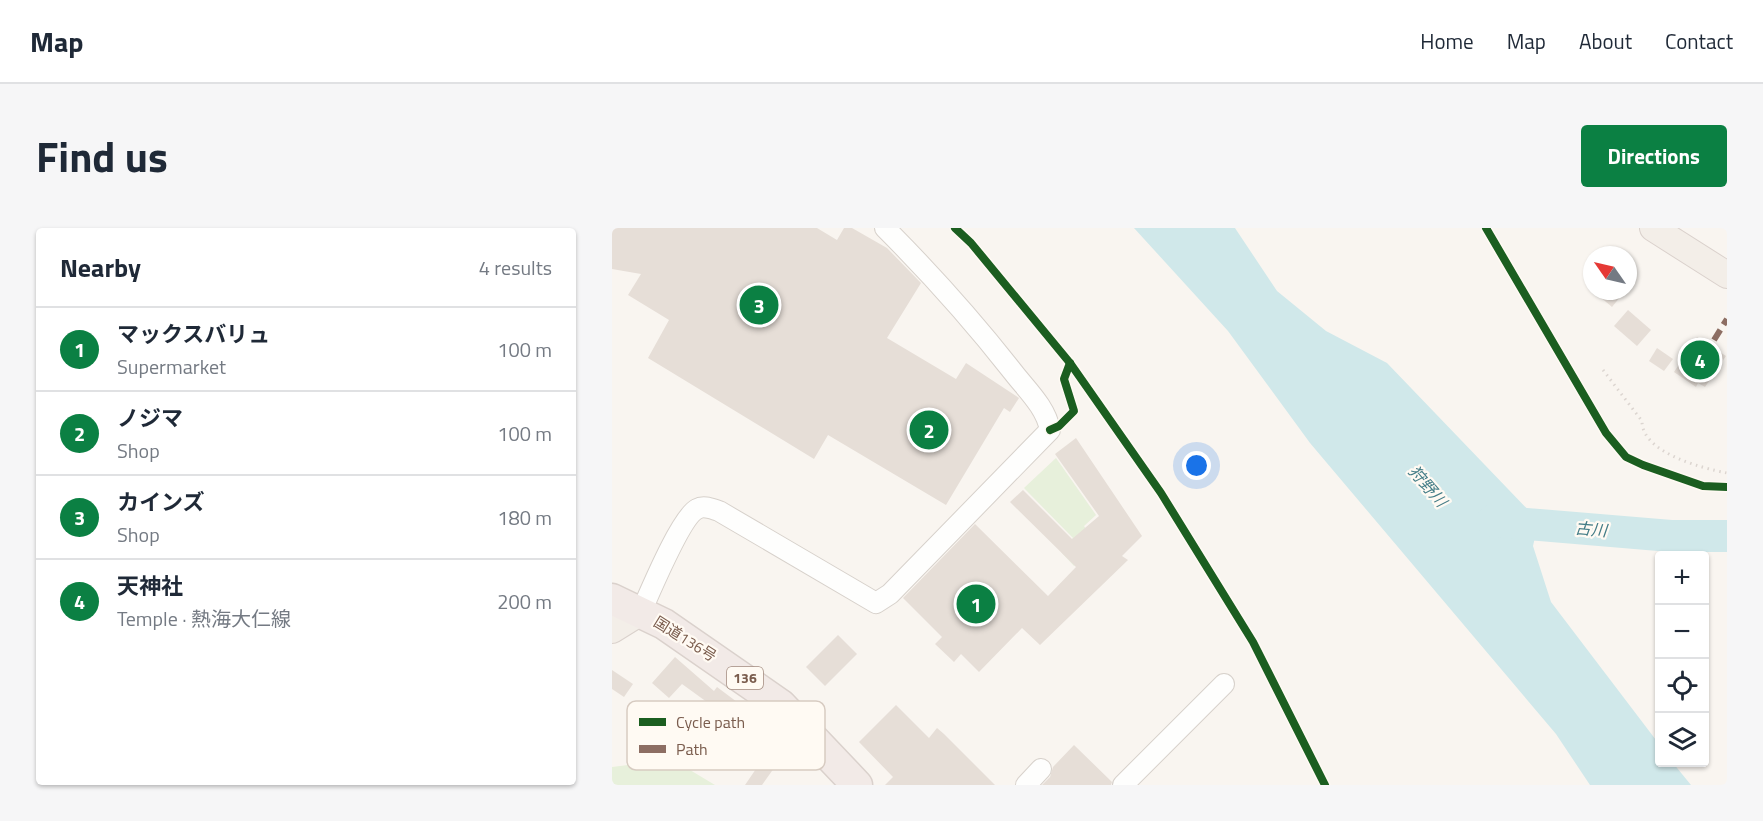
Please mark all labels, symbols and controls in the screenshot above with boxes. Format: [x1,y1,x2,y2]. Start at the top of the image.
text: Map [30,20,84,63]
text: Home [1420,25,1474,57]
text: Map [1507,25,1546,57]
text: About [1579,25,1632,57]
text: Contact [1665,25,1733,57]
text: Find us [36,124,168,188]
button: Directions [1581,125,1727,187]
north arrow [1583,246,1637,300]
text: Nearby [60,248,141,287]
text: 4 results [479,252,552,283]
pin: 3 [740,282,778,328]
text: マックスバリュ [117,317,270,351]
text: 1 [74,334,85,365]
text: 100 m [497,334,552,365]
pin: 4 [1680,338,1720,382]
text: Supermarket [117,351,226,382]
text: ノジマ [117,401,183,435]
pin: 2 [910,408,948,452]
text: 2 [74,418,85,449]
text: 100 m [497,418,552,449]
text: Shop [117,435,160,466]
your location [1182,451,1211,480]
water label: 狩野川 [1403,460,1454,513]
text: カインズ [117,485,205,519]
text: 3 [74,502,85,533]
text: 180 m [497,502,552,533]
water label: 古川 [1574,516,1610,543]
text: Shop [117,519,160,550]
map controls [1655,551,1709,767]
button: + [1655,551,1709,605]
text: 天神社 [117,569,183,603]
pin: 1 [956,582,996,626]
text: 4 [74,586,85,617]
text: 200 m [497,586,552,617]
text: Temple · 熱海大仁線 [117,603,291,634]
button: − [1655,605,1709,659]
street label: 国道136号 [649,610,721,667]
button: locate [1655,659,1709,713]
road number: 136 [727,667,763,689]
legend [627,701,825,770]
text: Cycle path [676,710,745,734]
button: layers [1655,713,1709,767]
text: Path [676,737,708,761]

